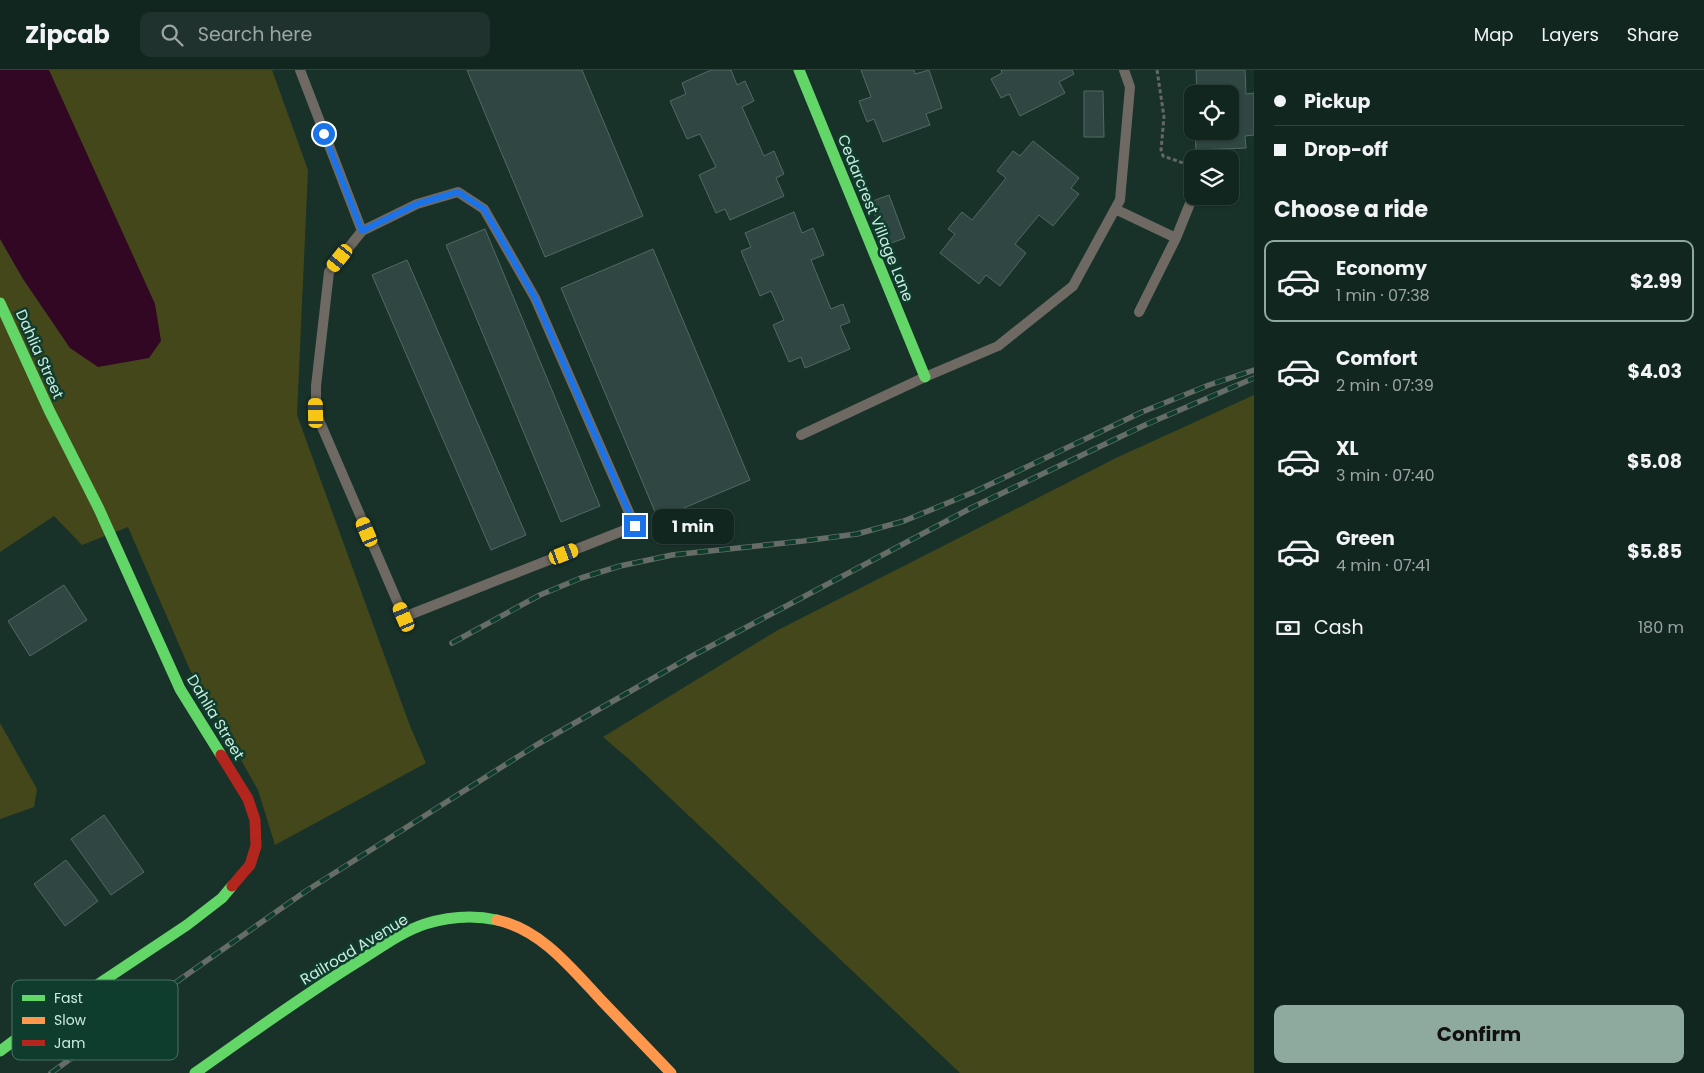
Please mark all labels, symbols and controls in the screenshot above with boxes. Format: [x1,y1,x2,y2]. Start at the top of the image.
search box [140,12,490,57]
text: Zipcab [25,18,110,51]
icon: search [158,21,186,49]
text: Search here [198,21,312,48]
text: Map [1474,22,1514,47]
text: Layers [1542,22,1599,47]
text: Share [1627,22,1679,47]
map controls [1184,85,1239,205]
button: locate [1184,85,1239,140]
text: Pickup [1304,88,1370,115]
route start [313,123,335,145]
street label: Cedarcrest Village Lane [833,131,919,305]
text: Drop-off [1304,136,1388,163]
button: layers [1184,150,1239,205]
text: Choose a ride [1274,194,1428,225]
car [324,242,355,274]
text: Economy [1336,255,1427,282]
icon: car [1276,259,1321,304]
text: $2.99 [1630,268,1682,295]
text: 1 min · 07:38 [1336,284,1430,307]
street label: Dahlia Street [11,306,69,402]
text: Comfort [1336,345,1418,372]
icon: car [1276,349,1321,394]
text: $4.03 [1627,358,1682,385]
text: 2 min · 07:39 [1336,374,1434,397]
car [308,398,323,428]
text: XL [1336,435,1359,462]
icon: car [1276,439,1321,484]
text: $5.08 [1627,448,1682,475]
text: 3 min · 07:40 [1336,464,1435,487]
callout: 1 min [652,508,735,544]
car [354,515,379,549]
route end [624,515,646,537]
text: 1 min [672,515,714,538]
text: Green [1336,525,1395,552]
icon: car [1276,529,1321,574]
text: $5.85 [1627,538,1682,565]
car [547,542,580,566]
text: 4 min · 07:41 [1336,554,1430,577]
car [391,600,416,634]
icon: cash [1274,614,1302,642]
text: Cash [1314,614,1364,641]
text: 180 m [1638,616,1684,639]
street label: Dahlia Street [182,671,250,763]
street label: Railroad Avenue [296,908,412,990]
legend [12,980,178,1060]
text: Fast [54,988,83,1008]
button: Confirm [1274,1005,1684,1063]
text: Slow [54,1010,87,1030]
text: Jam [54,1033,85,1053]

